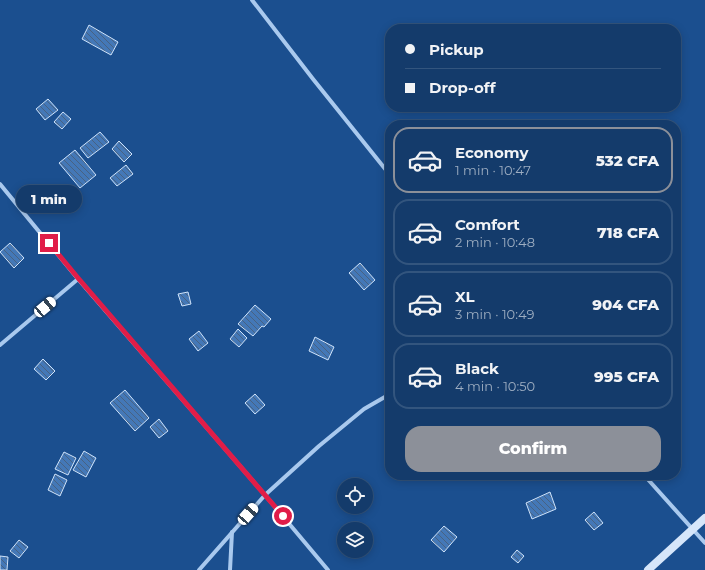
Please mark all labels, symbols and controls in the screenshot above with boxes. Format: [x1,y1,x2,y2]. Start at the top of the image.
text: Pickup [429,40,484,59]
text: Drop-off [429,78,496,97]
icon: car [407,142,443,178]
text: Economy [455,143,528,162]
text: 532 CFA [596,151,659,170]
text: 1 min · 10:47 [455,162,531,178]
callout: 1 min [16,185,82,213]
text: 1 min [31,191,67,207]
icon: car [407,214,443,250]
text: Comfort [455,215,520,234]
text: 718 CFA [597,223,659,242]
route end [40,234,58,252]
text: 2 min · 10:48 [455,234,535,250]
icon: car [407,286,443,322]
text: XL [455,287,474,306]
car [32,295,58,319]
text: 904 CFA [592,295,659,314]
text: 3 min · 10:49 [455,306,534,322]
icon: car [407,358,443,394]
text: Black [455,359,499,378]
text: 995 CFA [594,367,659,386]
text: 4 min · 10:50 [455,378,535,394]
button: Confirm [405,426,661,472]
map controls [337,478,373,558]
button: locate [337,478,373,514]
car [236,501,260,527]
route start [274,507,292,525]
button: layers [337,522,373,558]

